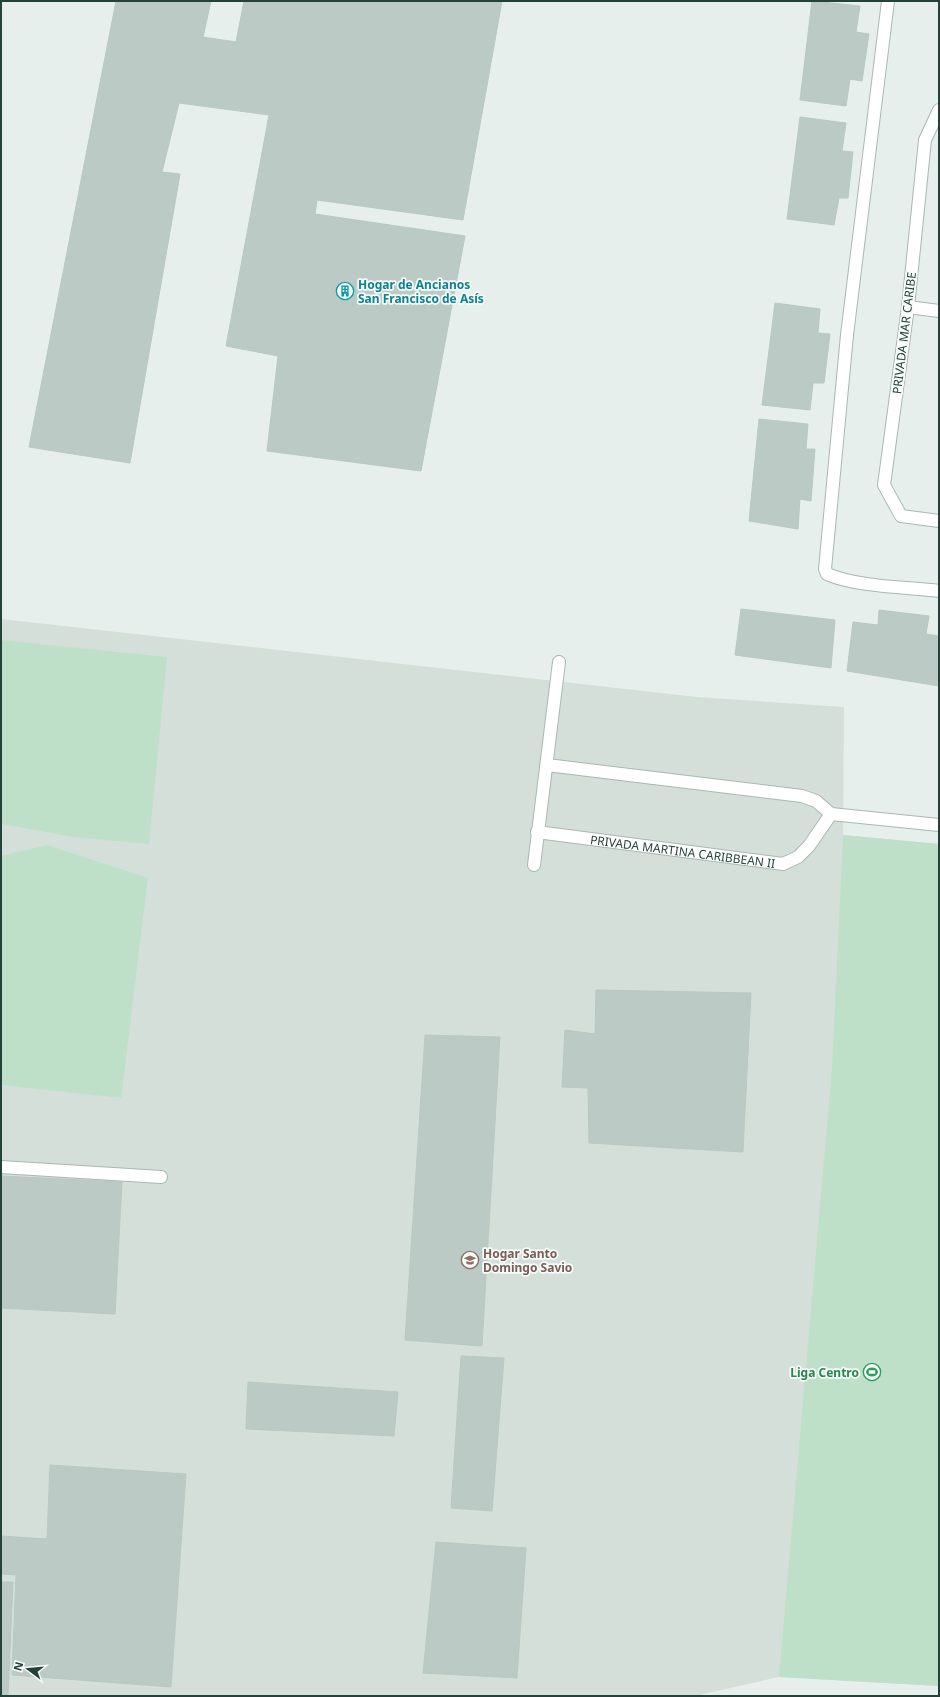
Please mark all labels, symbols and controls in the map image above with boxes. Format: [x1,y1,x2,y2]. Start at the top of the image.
street label: PRIVADA MAR CARIBE [888,271,920,395]
place label: Hogar de Ancianos San Francisco de Asís [358,276,484,307]
building icon: Hogar de Ancianos San Francisco de Asís [335,281,355,301]
street label: PRIVADA MARTINA CARIBBEAN II [589,831,776,871]
place label: Hogar Santo Domingo Savio [483,1245,572,1276]
school or university icon: Hogar Santo Domingo Savio [460,1250,480,1270]
sports icon: Liga Centro [862,1362,882,1382]
place label: Liga Centro [790,1364,859,1381]
north arrow [8,1649,48,1689]
text: N [9,1660,26,1672]

